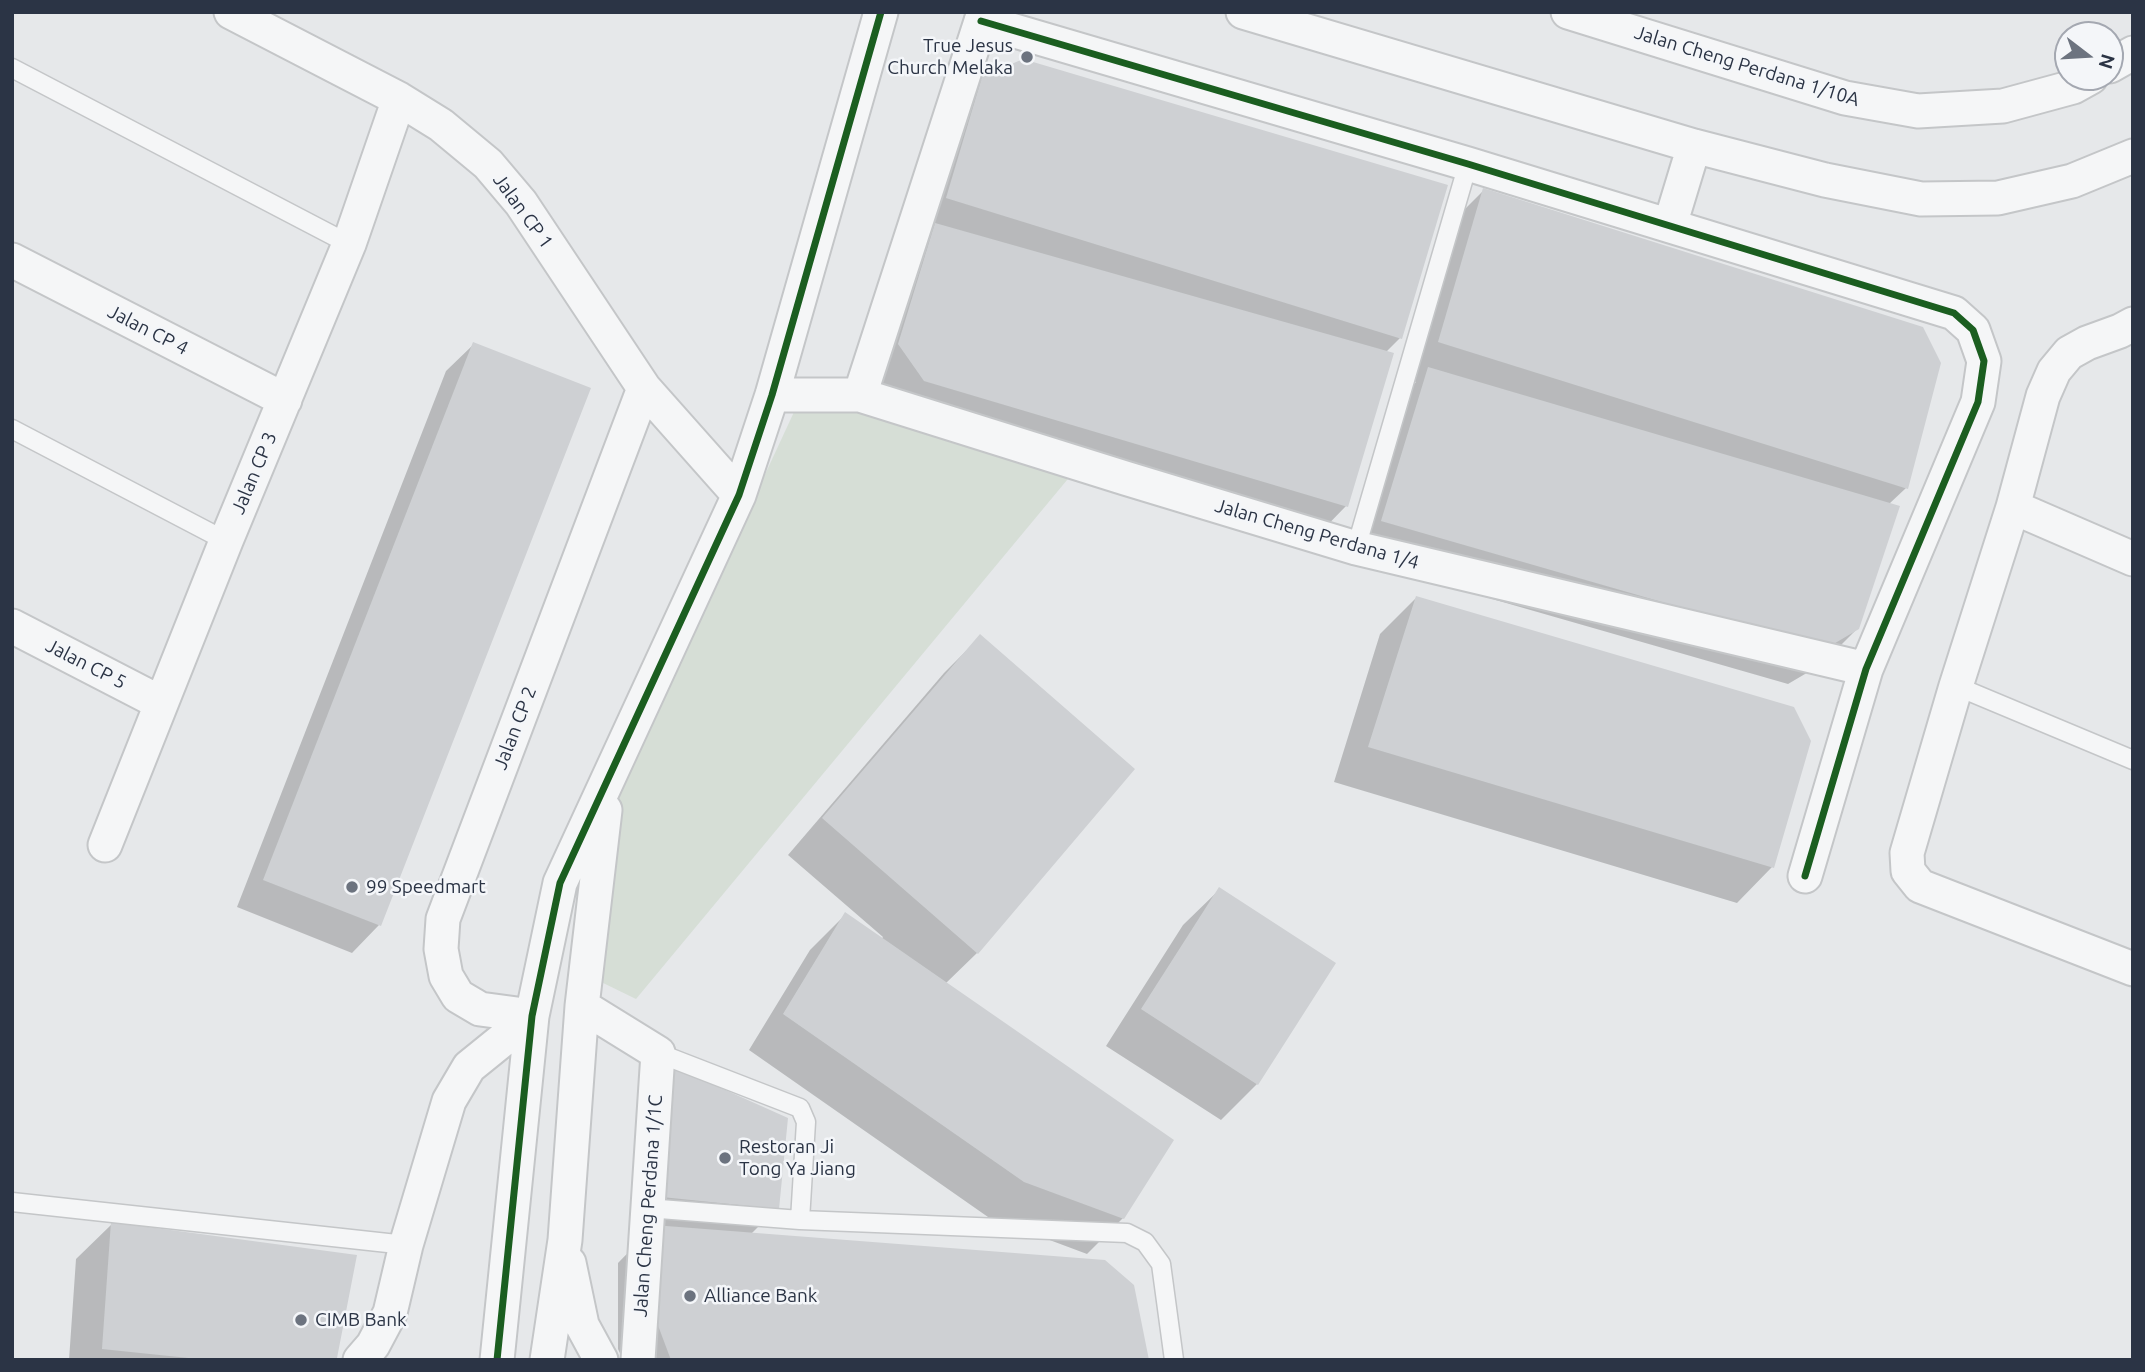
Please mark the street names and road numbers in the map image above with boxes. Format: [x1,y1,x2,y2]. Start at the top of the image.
street label: Jalan Cheng Perdana 1/10A [1632,21,1862,111]
street label: Jalan CP 1 [488,169,558,253]
street label: Jalan CP 4 [104,300,192,360]
street label: Jalan CP 3 [226,428,282,518]
street label: Jalan Cheng Perdana 1/4 [1212,494,1422,574]
street label: Jalan CP 5 [42,634,130,694]
street label: Jalan CP 2 [489,683,541,773]
street label: Jalan Cheng Perdana 1/1C [629,1094,667,1318]

